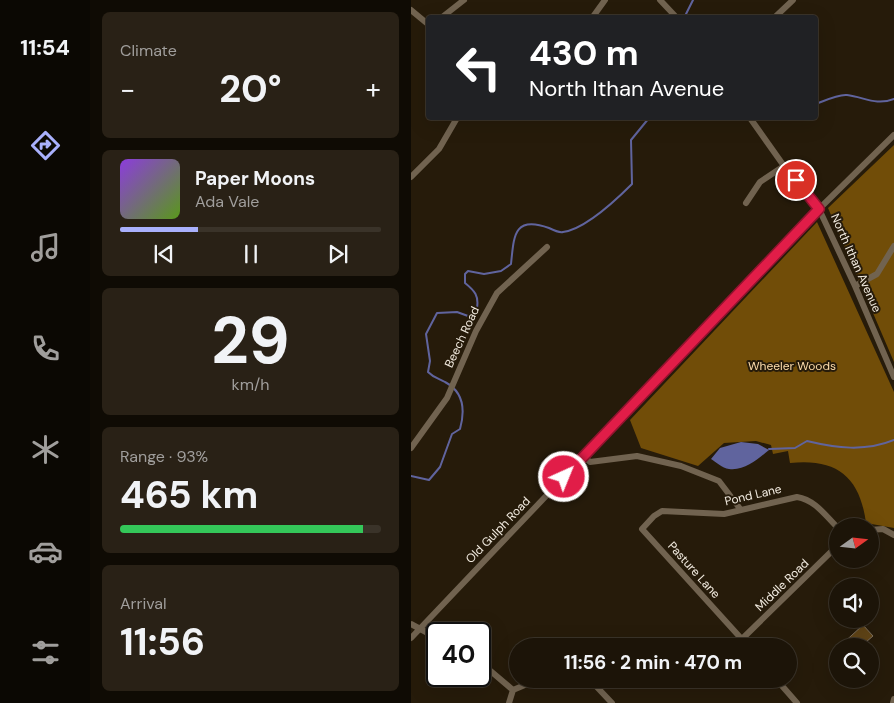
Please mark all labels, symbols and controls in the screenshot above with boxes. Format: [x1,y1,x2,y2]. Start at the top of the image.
text: 430 m [529,30,639,76]
text: 11:54 [20,33,70,62]
icon: left [446,35,511,100]
text: Climate [120,40,177,61]
text: 20° [219,64,282,114]
text: − [120,71,135,108]
text: + [366,71,381,108]
text: North Ithan Avenue [529,74,724,103]
icon: directions [28,128,63,163]
pin [775,159,817,201]
text: Paper Moons [195,166,315,191]
icon: arrive [782,166,810,194]
text: Ada Vale [195,191,259,212]
street label: North Ithan Avenue [827,211,885,315]
icon: music [28,230,63,265]
icon: previous [150,240,178,268]
icon: pause [237,240,265,268]
icon: next [324,240,352,268]
text: 29 [211,299,290,383]
street label: Beech Road [441,304,483,370]
icon: phone [28,331,63,366]
park label: Wheeler Woods [748,358,836,374]
text: km/h [232,374,269,395]
icon: climate [28,432,63,467]
text: Range · 93% [120,446,208,467]
position arrow [537,450,589,502]
text: 465 km [120,470,258,520]
street label: Pond Lane [723,481,783,509]
street label: Old Gulph Road [462,493,534,567]
north arrow [829,518,879,568]
map controls [829,518,879,688]
icon: car [28,534,63,569]
street label: Pasture Lane [664,538,724,602]
street label: Middle Road [752,555,812,615]
button: sound [829,578,879,628]
text: Arrival [120,593,167,614]
text: 11:56 [120,617,205,667]
speed limit sign: 40 [426,622,491,687]
icon: filters [28,635,63,670]
button: search [829,638,879,688]
text: 11:56 · 2 min · 470 m [564,650,742,675]

